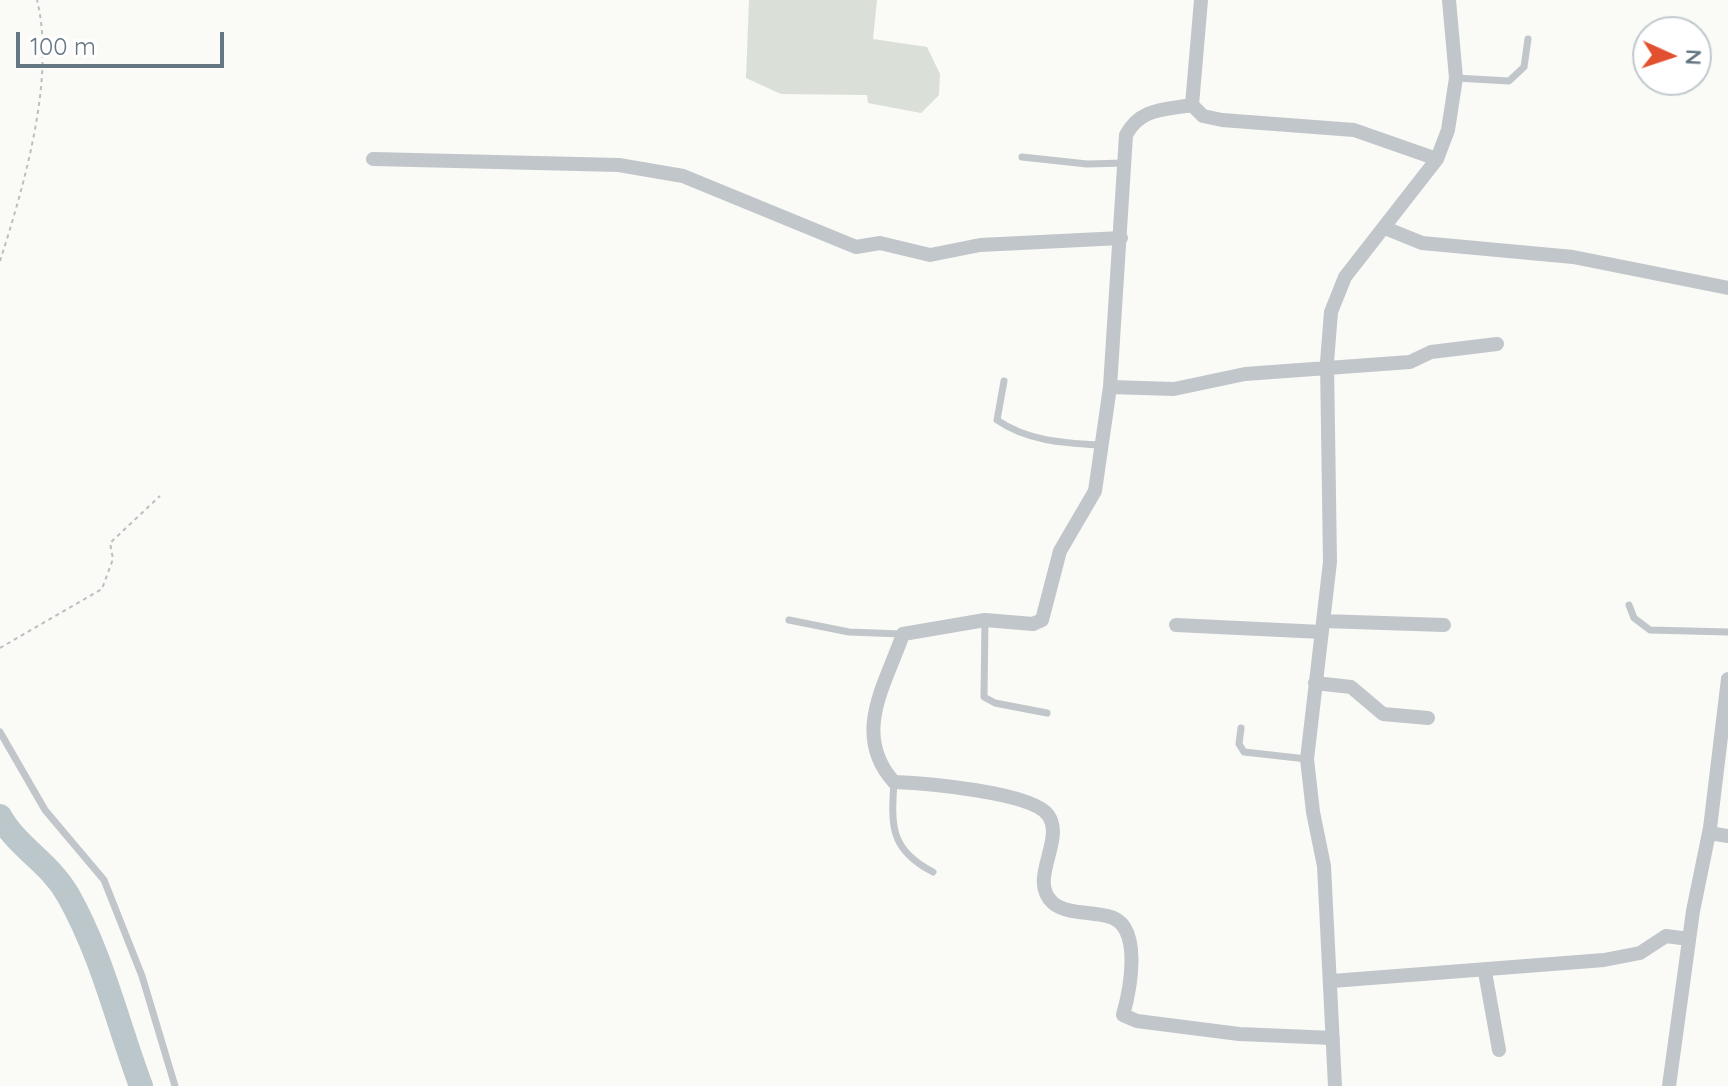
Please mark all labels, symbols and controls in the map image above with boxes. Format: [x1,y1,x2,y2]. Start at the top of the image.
scale bar [20,16,228,66]
north arrow [1632,16,1712,96]
text: 100 m [30,31,96,61]
text: N [1680,48,1708,66]

